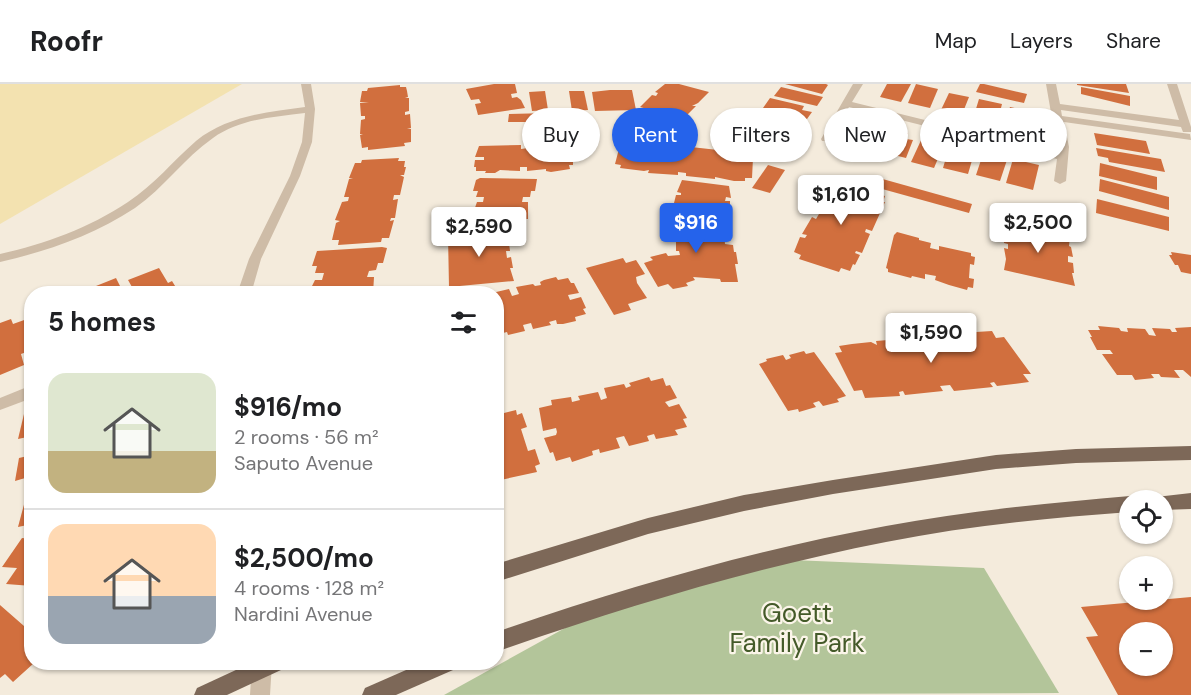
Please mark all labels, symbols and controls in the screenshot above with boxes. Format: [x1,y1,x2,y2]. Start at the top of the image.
text: Roofr [30,23,103,60]
text: Map [935,27,977,55]
text: Layers [1010,27,1073,55]
text: Share [1106,27,1161,55]
chip: Buy [522,108,600,162]
chip: Rent [612,108,698,162]
chip: Filters [710,108,812,162]
chip: New [824,108,908,162]
chip: Apartment [920,108,1067,162]
pin: $1,610 [792,175,890,226]
text: $1,610 [812,181,870,207]
pin: $916 [660,203,732,254]
pin: $2,500 [989,203,1087,254]
pin: $2,590 [430,207,528,258]
text: $916 [674,209,718,235]
text: $2,500 [1003,209,1073,235]
text: $2,590 [445,213,513,239]
text: 5 homes [48,305,156,339]
icon: filters [447,306,480,339]
pin: $1,590 [882,313,980,364]
text: $1,590 [899,319,963,345]
text: $916/mo [234,390,342,424]
icon: home [96,397,168,469]
text: 2 rooms · 56 m² [234,424,379,450]
text: Saputo Avenue [234,450,373,476]
map controls [1119,490,1173,676]
button: locate [1119,490,1173,544]
text: $2,500/mo [234,541,374,575]
icon: home [96,548,168,620]
button: + [1119,556,1173,610]
text: 4 rooms · 128 m² [234,575,384,601]
park label: Goett Family Park [729,596,865,660]
text: Nardini Avenue [234,601,373,627]
button: − [1119,622,1173,676]

